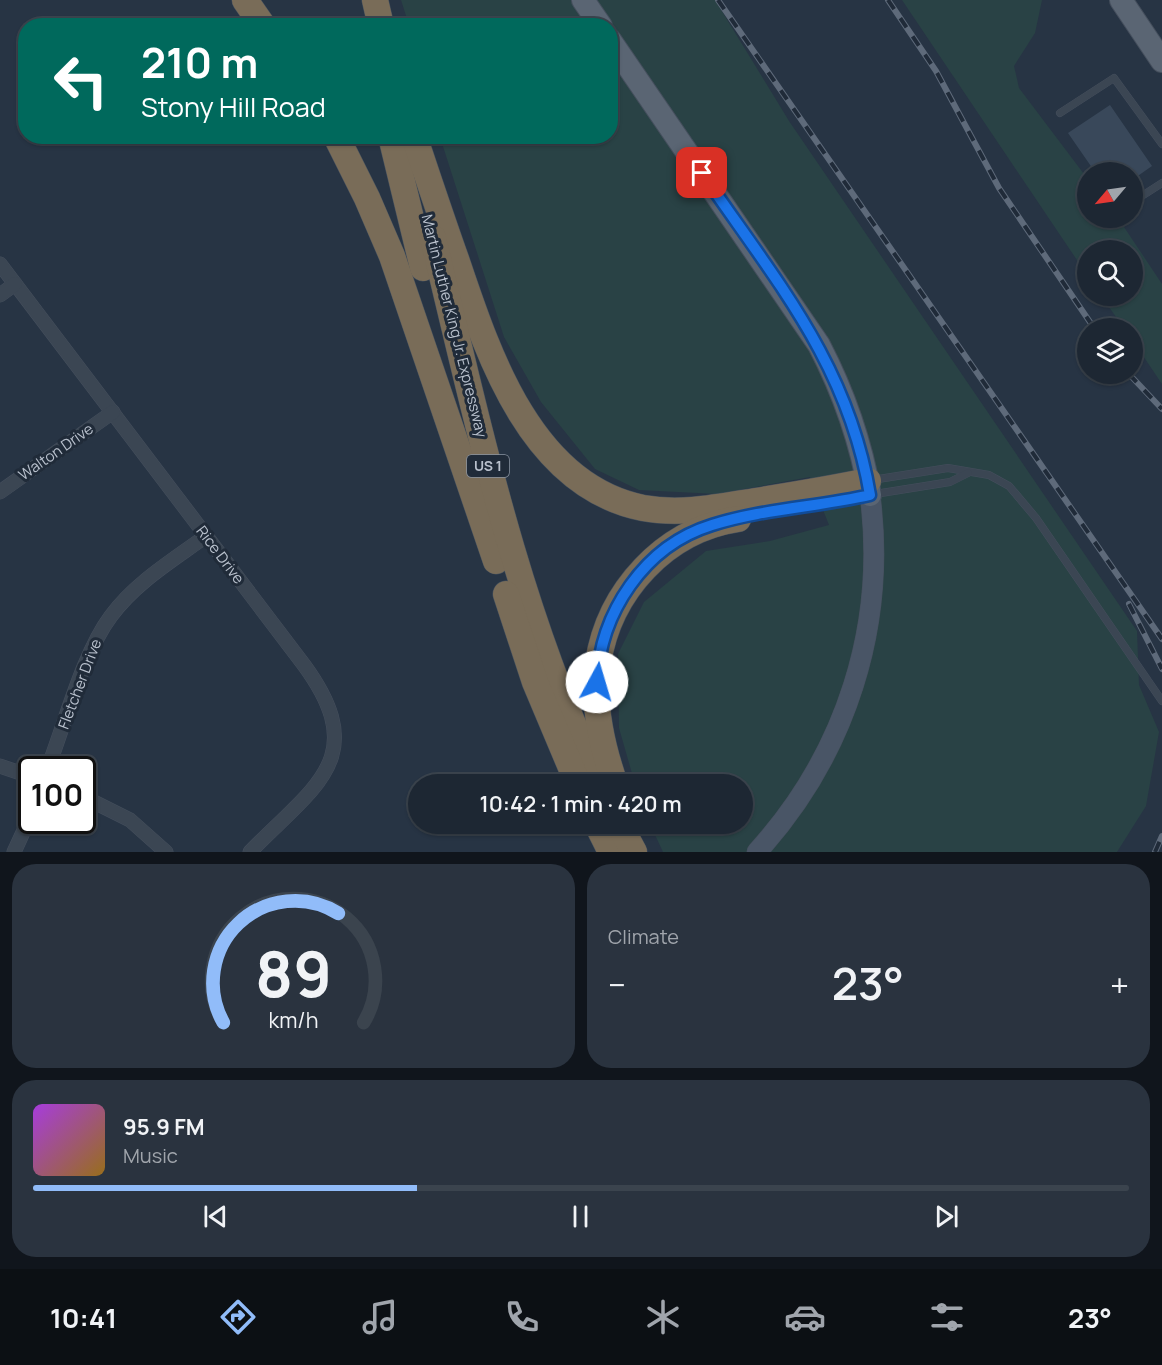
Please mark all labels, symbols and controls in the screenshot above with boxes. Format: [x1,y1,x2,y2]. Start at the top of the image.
text: 210 m [141,33,258,91]
icon: left [42,42,120,120]
text: Stony Hill Road [141,88,326,125]
pin [676,147,727,198]
icon: arrive [685,156,718,189]
north arrow [1077,162,1143,228]
map controls [1077,162,1143,384]
street label: Martin Luther King Jr. Expressway [417,212,492,440]
button: search [1077,240,1143,306]
button: layers [1077,318,1143,384]
street label: Walton Drive [14,418,97,485]
road number: US 1 [467,455,509,477]
street label: Rice Drive [192,521,249,588]
street label: Fletcher Drive [53,636,106,732]
position arrow [565,650,629,714]
speed limit sign: 100 [18,756,96,834]
text: 10:42 · 1 min · 420 m [479,789,682,819]
text: Climate [608,923,679,950]
text: 89 [255,930,332,1016]
text: 23° [832,952,904,1014]
text: − [608,962,626,1007]
text: + [1110,962,1129,1007]
text: km/h [269,1005,318,1034]
text: 95.9 FM [123,1112,205,1142]
text: Music [123,1142,178,1169]
icon: previous [199,1200,232,1233]
icon: pause [564,1200,597,1233]
icon: next [930,1200,963,1233]
icon: directions [217,1296,259,1338]
icon: music [359,1296,401,1338]
icon: phone [501,1296,543,1338]
icon: climate [642,1296,684,1338]
icon: car [784,1296,826,1338]
icon: filters [926,1296,968,1338]
text: 10:41 [50,1299,117,1336]
text: 23° [1068,1299,1112,1336]

